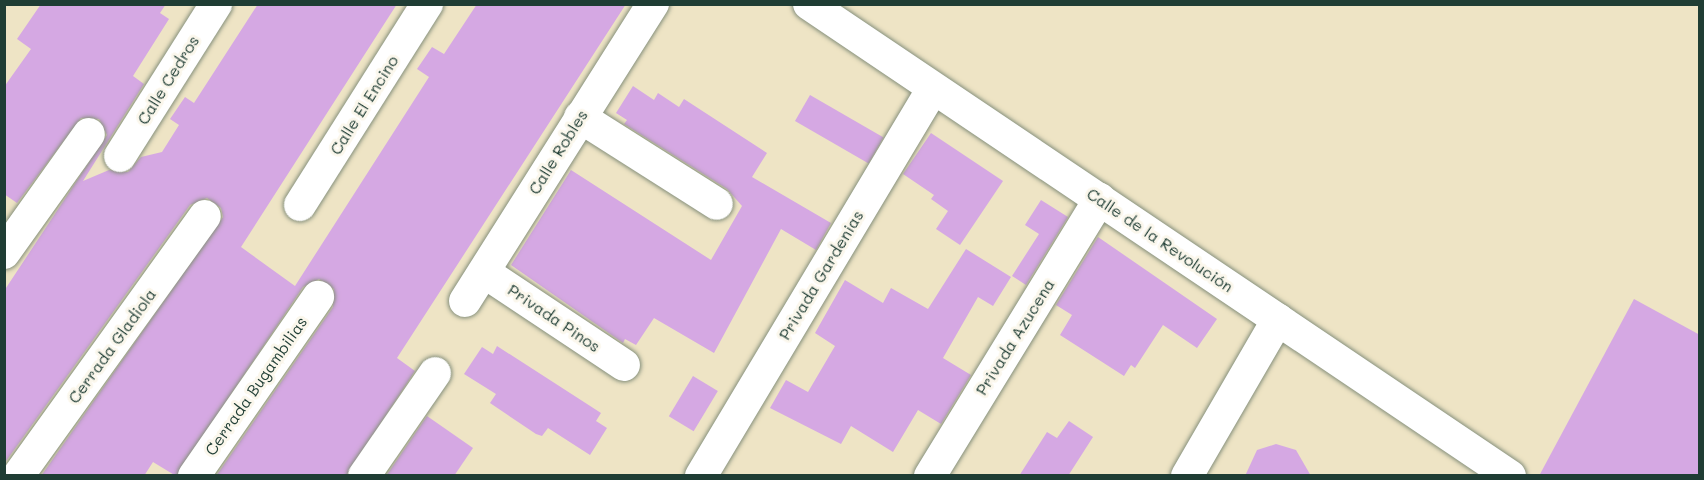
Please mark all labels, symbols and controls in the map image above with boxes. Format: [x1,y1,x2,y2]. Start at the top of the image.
street label: Calle Cedros [133,32,203,128]
street label: Calle El Encino [326,52,402,158]
street label: Calle Robles [524,106,592,198]
street label: Calle de la Revolución [1083,184,1237,296]
street label: Privada Gardenias [775,207,867,343]
street label: Privada Azucena [972,275,1058,399]
street label: Privada Pinos [504,280,604,356]
street label: Cerrada Gladiola [64,285,160,407]
street label: Cerrada Bugambilias [201,313,311,459]

